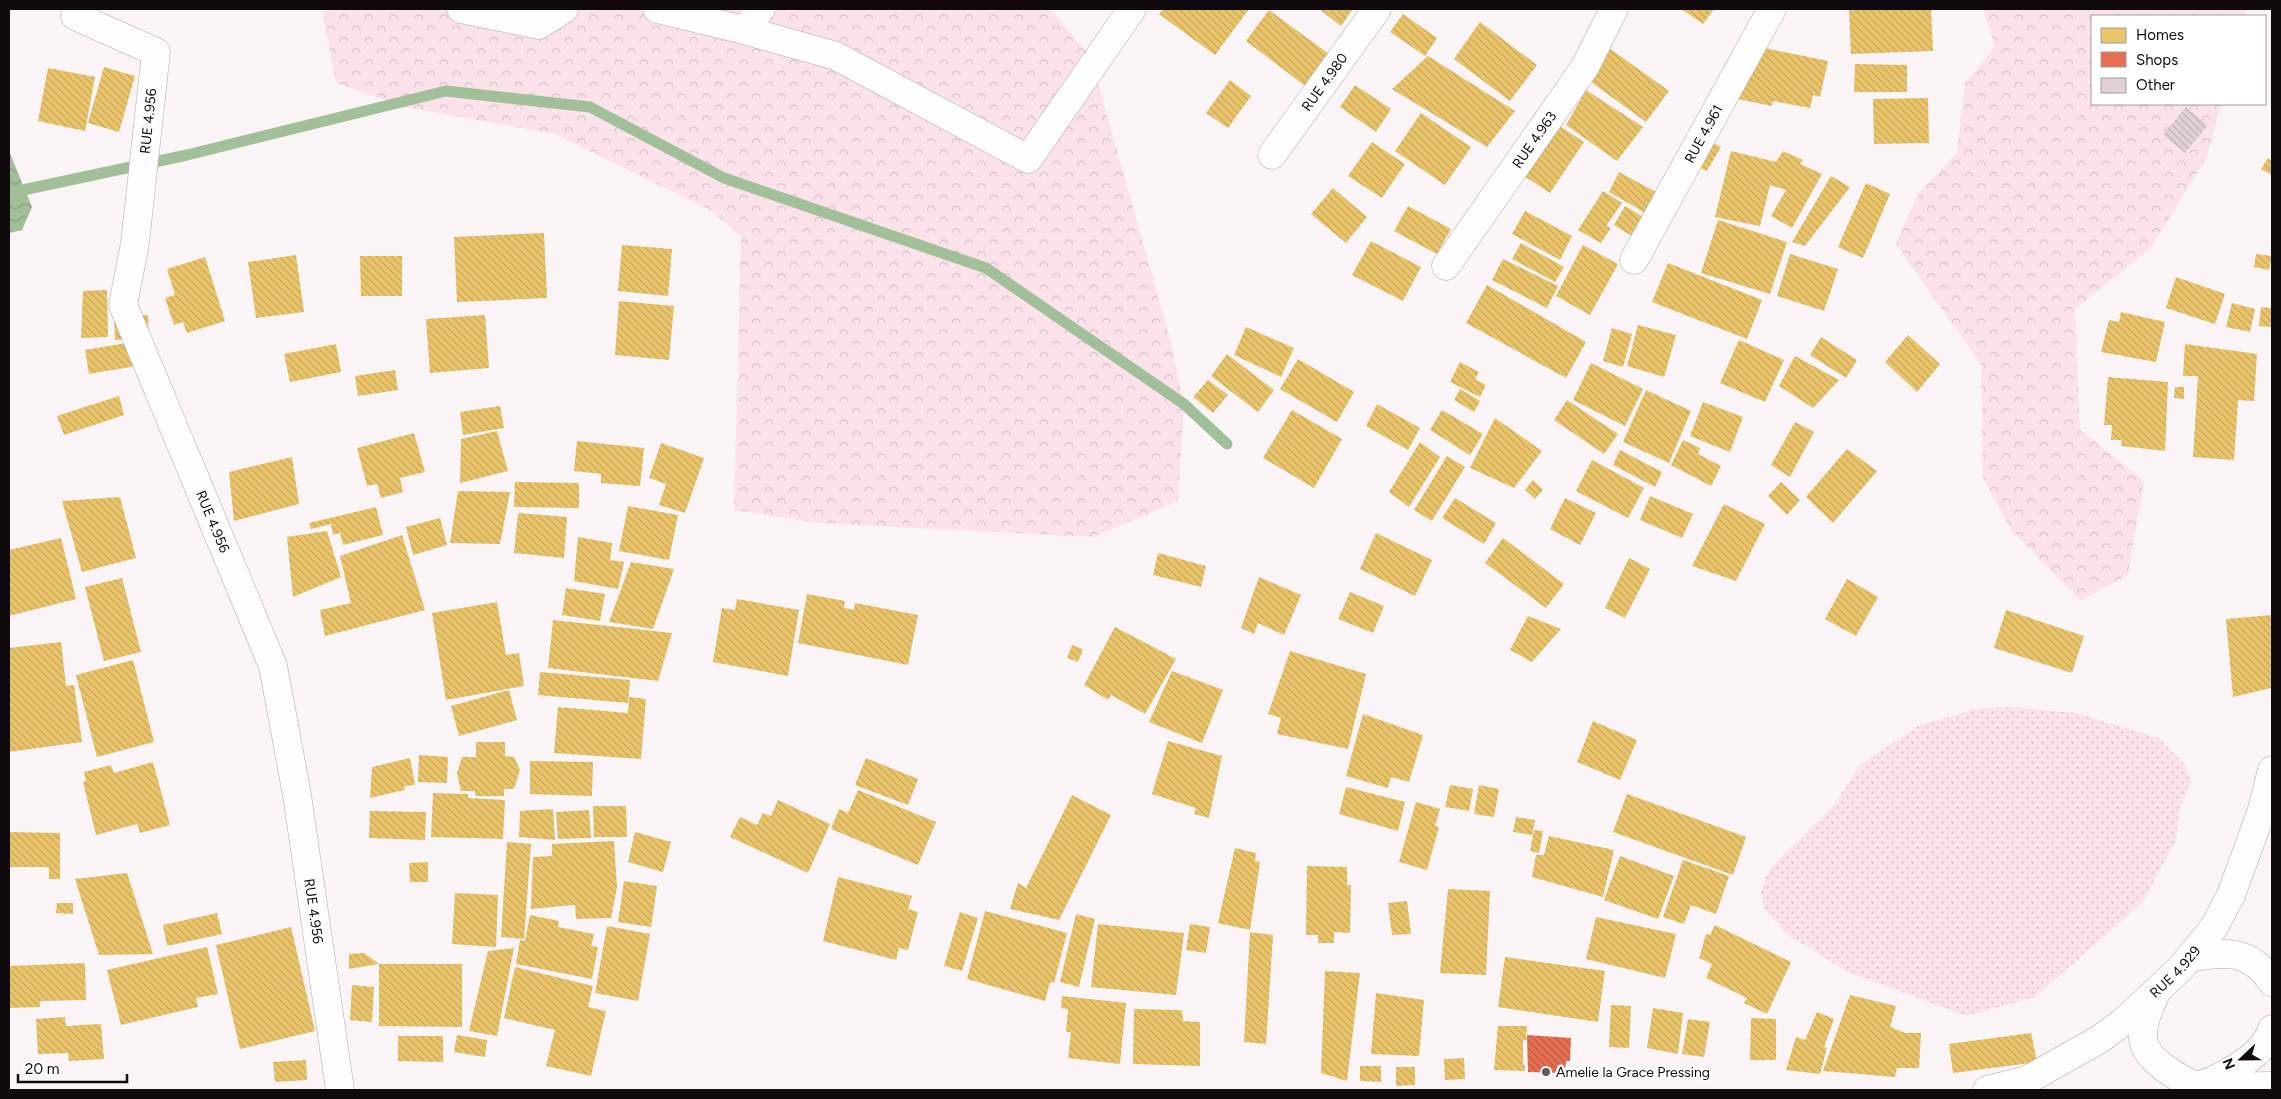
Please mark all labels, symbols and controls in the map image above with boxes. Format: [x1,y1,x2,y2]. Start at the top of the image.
legend [2091,15,2266,105]
text: Homes [2136,26,2184,44]
street label: RUE 4.980 [1298,50,1352,115]
text: Shops [2136,51,2178,69]
text: Other [2136,76,2175,94]
street label: RUE 4.956 [137,87,160,155]
street label: RUE 4.961 [1681,102,1727,166]
street label: RUE 4.963 [1509,108,1560,172]
street label: RUE 4.956 [192,488,233,555]
street label: RUE 4.956 [300,877,327,945]
street label: RUE 4.929 [2147,943,2204,1002]
north arrow [2216,1034,2266,1084]
scale bar [18,1052,126,1084]
text: N [2220,1055,2239,1072]
text: 20 m [25,1060,59,1078]
place label: Amelie la Grace Pressing [1556,1064,1710,1081]
marker: Amelie la Grace Pressing [1540,1066,1552,1078]

